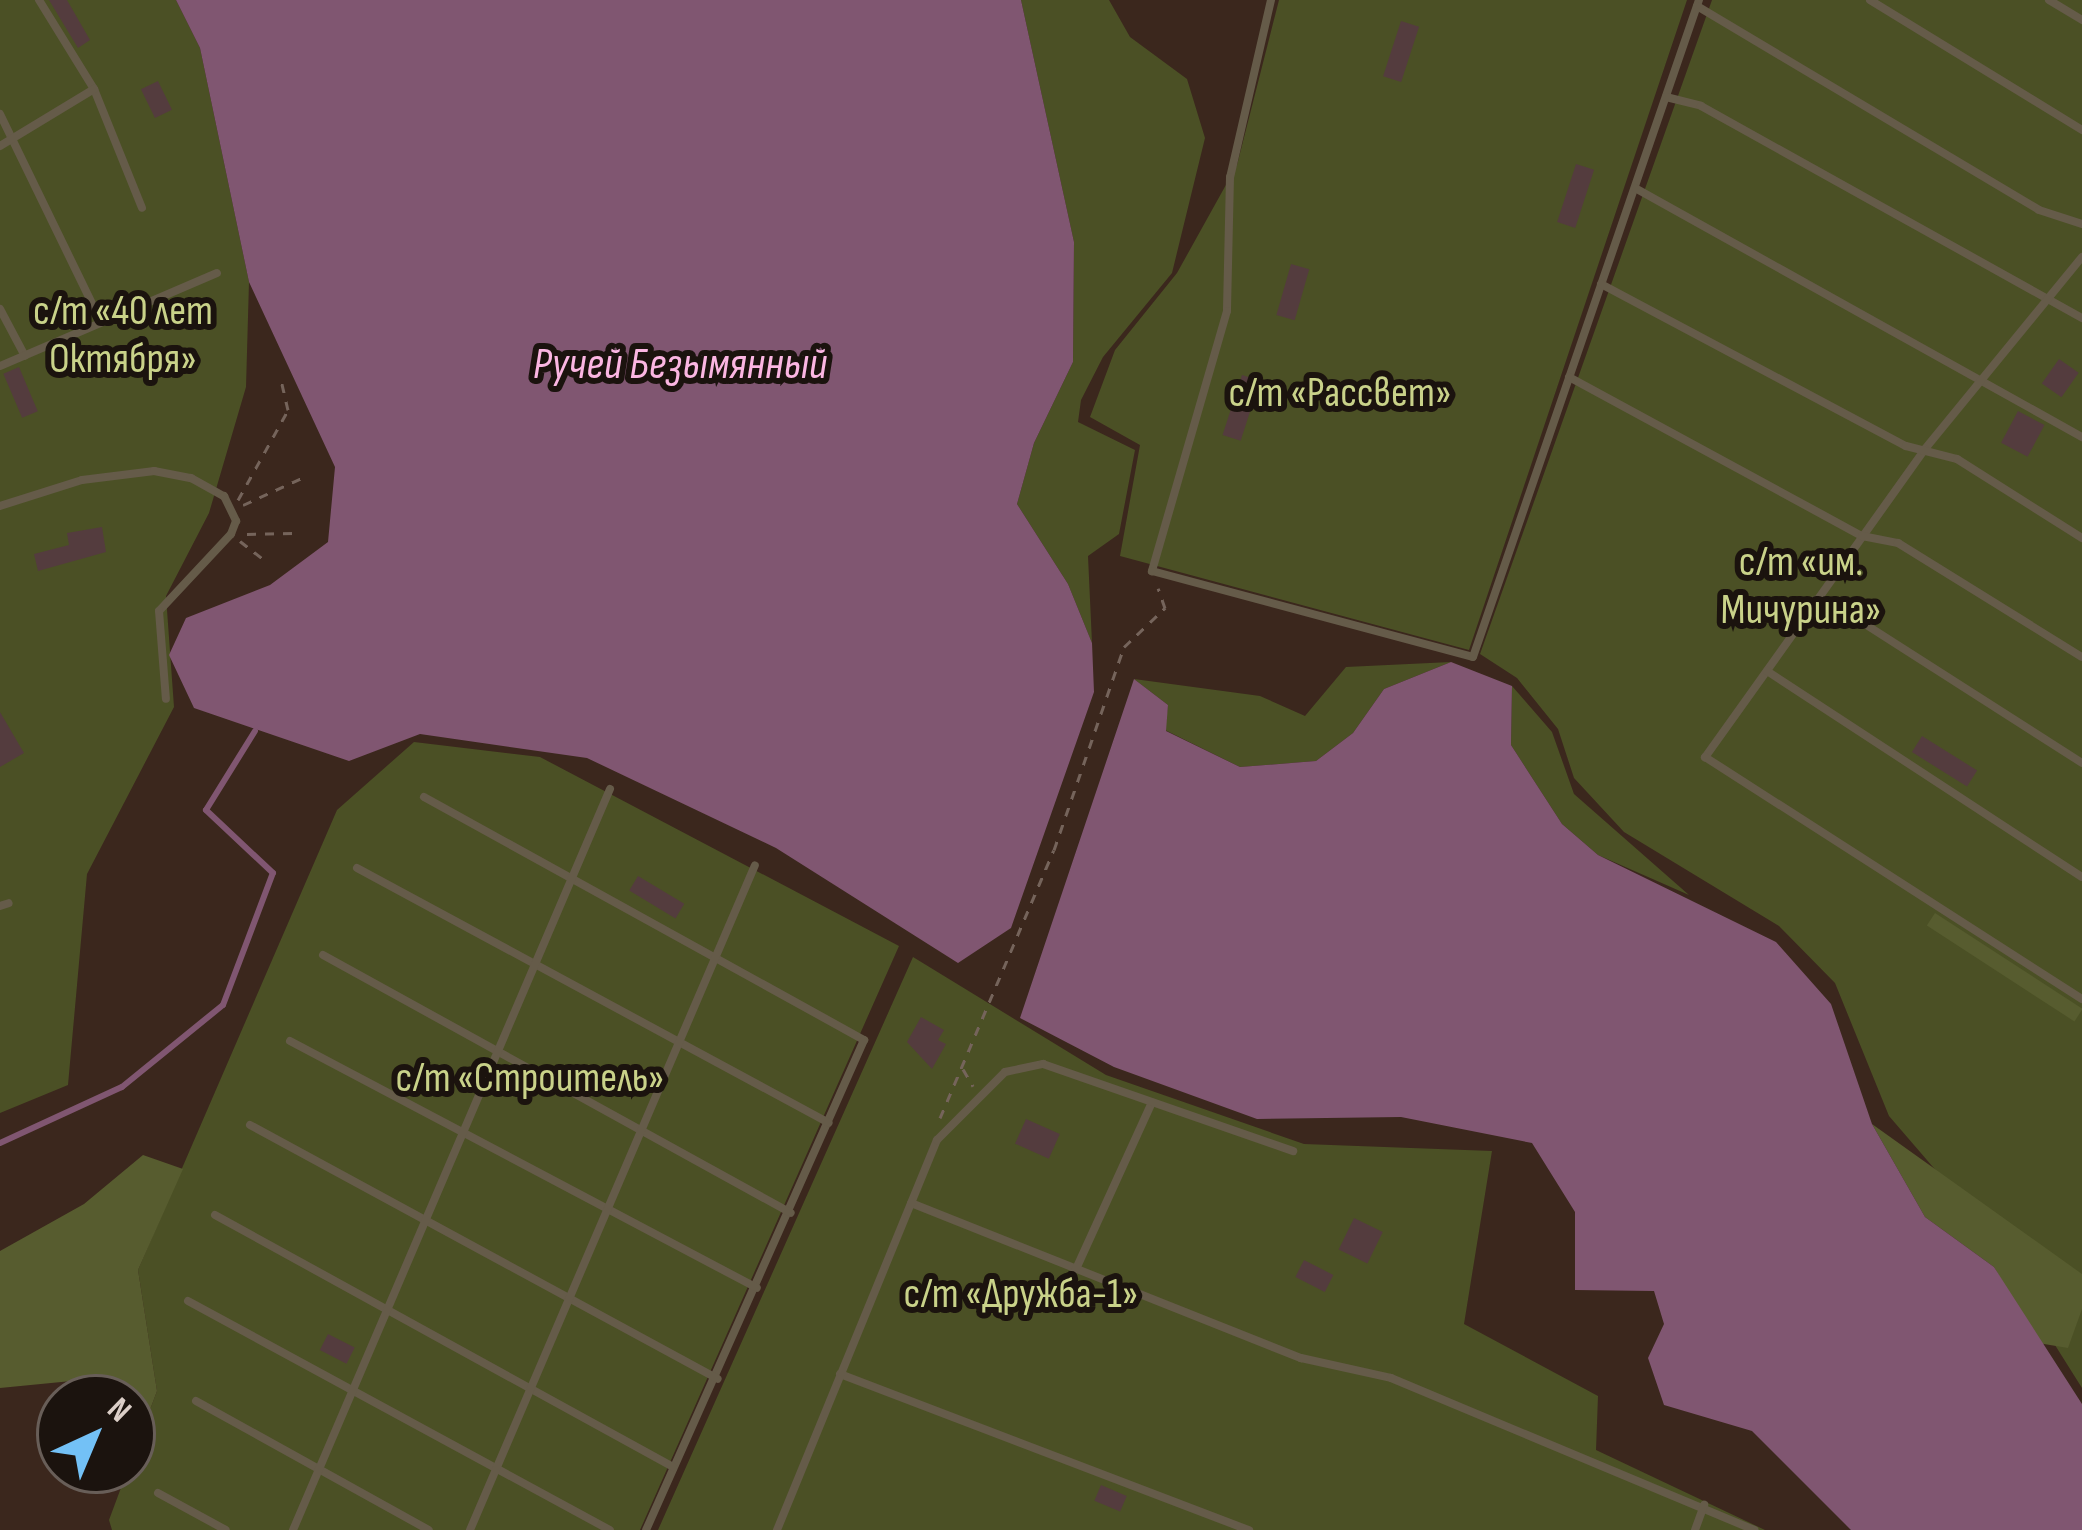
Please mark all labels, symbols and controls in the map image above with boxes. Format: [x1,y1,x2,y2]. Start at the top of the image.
park label: с/т «40 лет Октября» [33,287,213,386]
water label: Ручей Безымянный [533,338,827,392]
park label: с/т «Рассвет» [1228,369,1452,419]
park label: с/т «им. Мичурина» [1721,538,1881,636]
park label: с/т «Строитель» [396,1054,664,1104]
park label: с/т «Дружба-1» [904,1270,1138,1320]
north arrow [36,1374,156,1494]
text: N [99,1390,139,1431]

